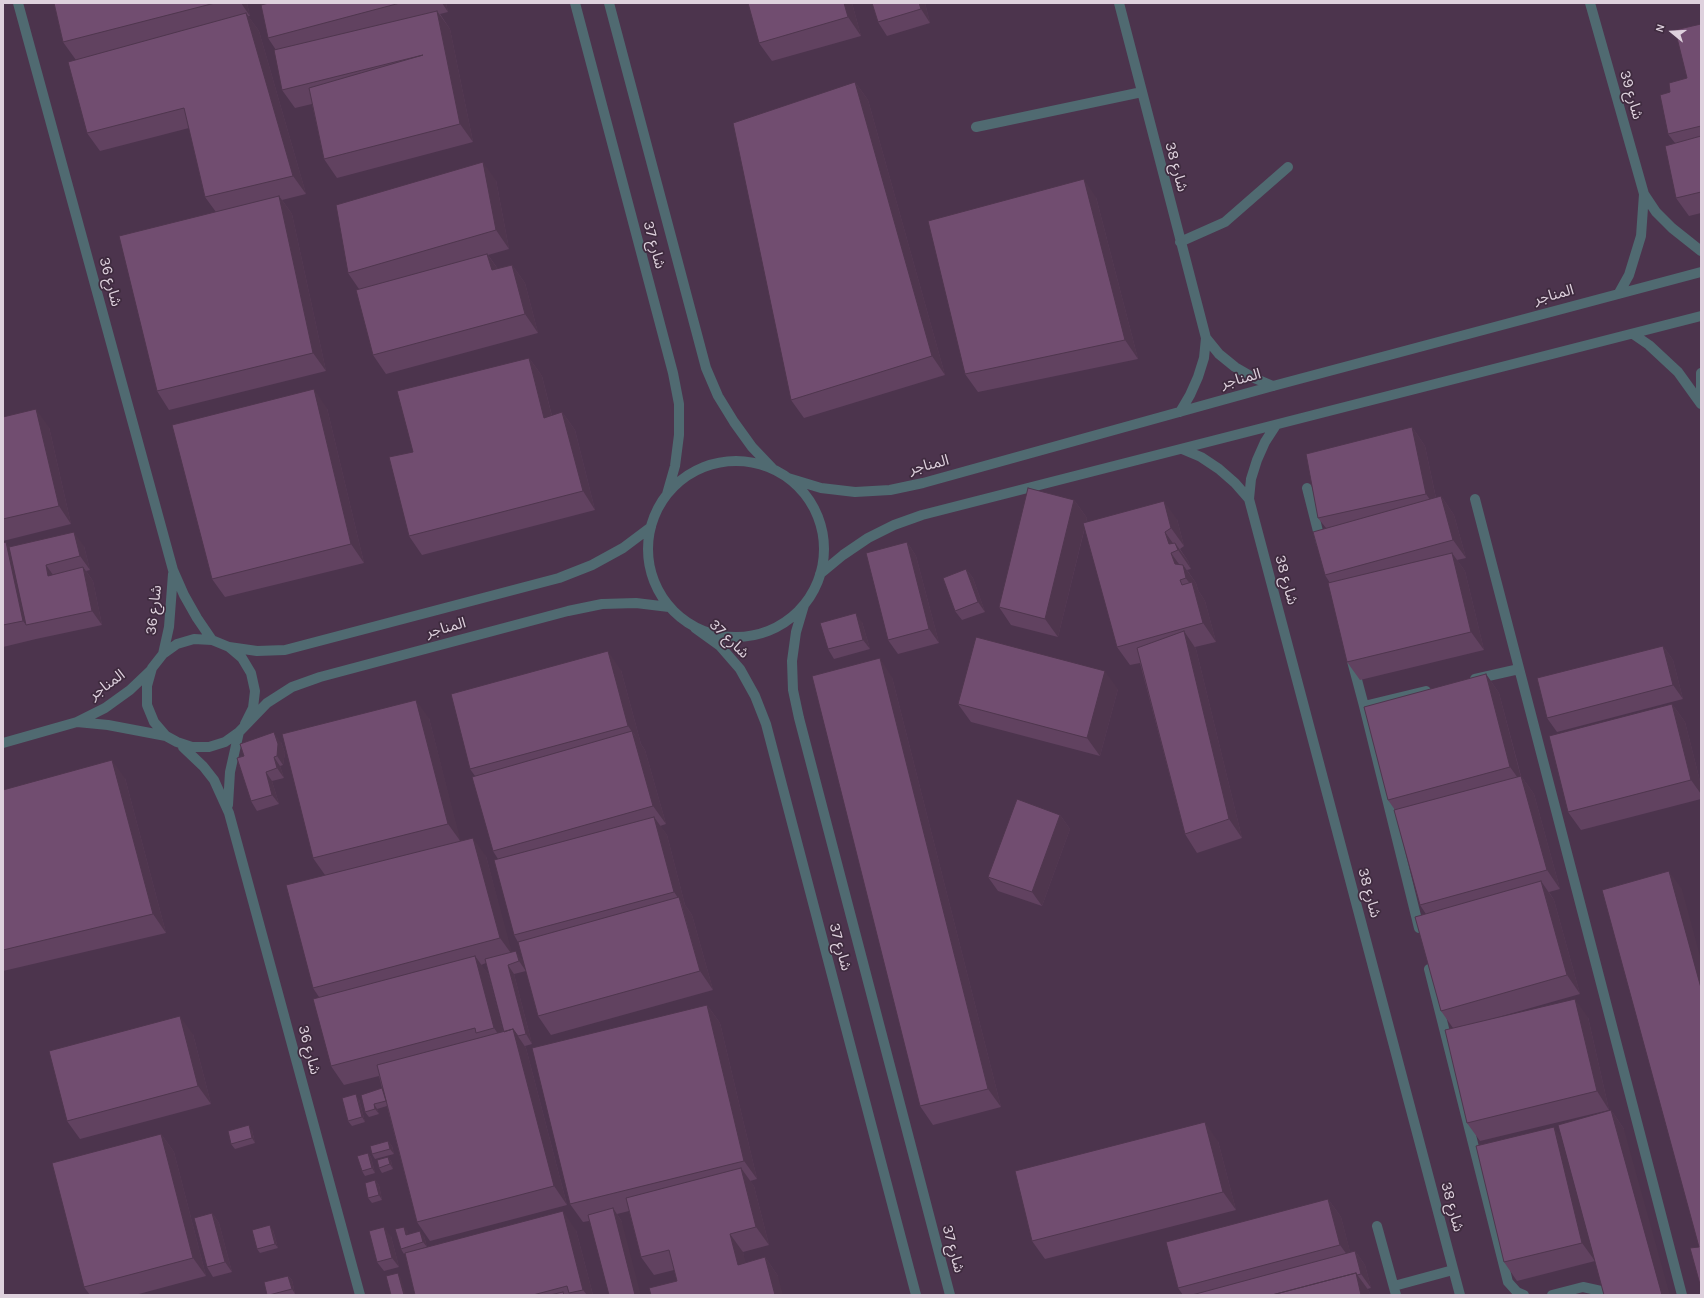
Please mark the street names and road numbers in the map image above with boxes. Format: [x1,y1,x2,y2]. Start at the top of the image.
street label: شارع 39 [1615,68,1647,122]
street label: شارع 38 [1161,140,1191,194]
street label: شارع 37 [639,219,669,271]
street label: شارع 36 [95,255,125,309]
street label: المناجر [1532,281,1576,309]
street label: المناجر [1219,365,1263,393]
street label: المناجر [907,451,951,479]
street label: شارع 38 [1271,553,1301,607]
street label: شارع 36 [142,584,166,636]
street label: المناجر [424,614,468,642]
street label: شارع 37 [705,616,753,662]
street label: المناجر [85,666,129,704]
street label: شارع 38 [1354,866,1384,920]
street label: شارع 37 [825,921,855,973]
street label: شارع 36 [294,1023,324,1077]
street label: شارع 38 [1437,1180,1467,1234]
street label: شارع 37 [938,1223,968,1275]

